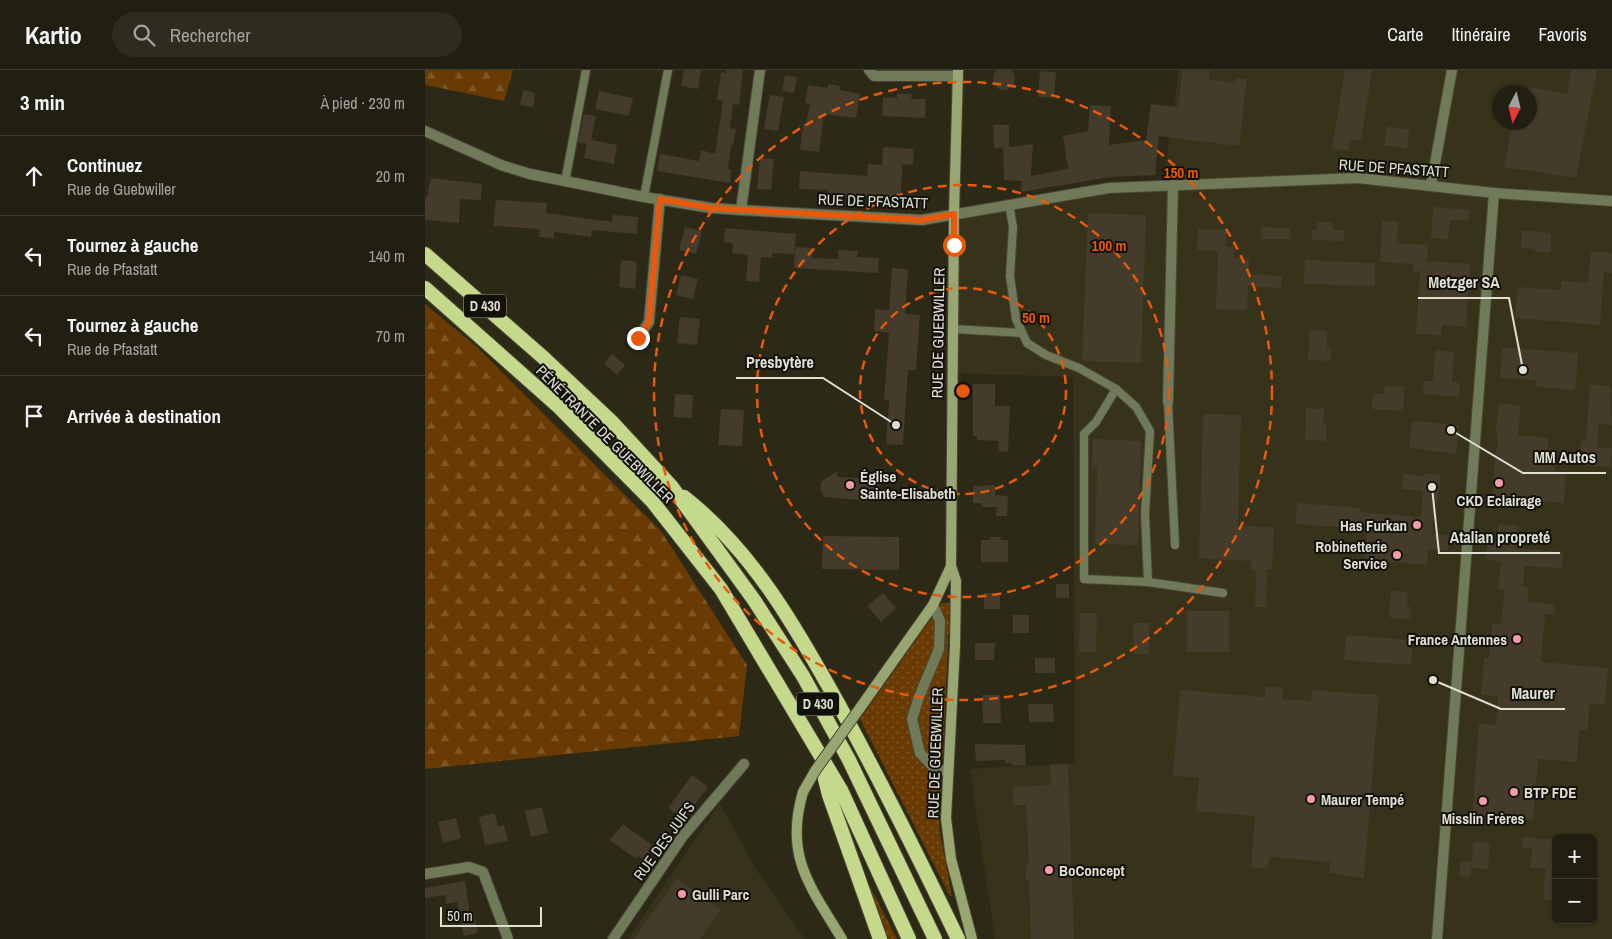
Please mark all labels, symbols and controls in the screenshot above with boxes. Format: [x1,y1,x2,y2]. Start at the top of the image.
search box [112,12,462,57]
text: Kartio [25,19,82,51]
icon: search [130,21,158,49]
text: Rechercher [170,22,250,48]
text: Carte [1387,22,1423,47]
text: Itinéraire [1451,22,1511,47]
text: Favoris [1539,22,1587,47]
north arrow [1492,85,1537,130]
text: 3 min [20,88,65,117]
text: À pied · 230 m [320,92,405,114]
text: Continuez [67,152,142,178]
street label: RUE DE PFASTATT [1338,154,1450,182]
icon: ahead [20,162,48,190]
text: 150 m [1164,162,1198,183]
text: 20 m [376,165,405,187]
text: Rue de Guebwiller [67,178,176,200]
street label: RUE DE PFASTATT [818,189,929,213]
text: Tournez à gauche [67,232,198,258]
route start [943,234,966,257]
text: 100 m [1092,235,1126,256]
icon: left [20,242,48,270]
text: 140 m [369,245,405,267]
text: Rue de Pfastatt [67,258,157,280]
street label: RUE DE GUEBWILLER [926,267,950,398]
callout: Metzger SA [1418,267,1509,298]
text: Metzger SA [1428,271,1500,293]
road number: D 430 [464,295,506,318]
text: 50 m [1022,307,1050,328]
text: Tournez à gauche [67,312,198,338]
icon: left [20,322,48,350]
text: 70 m [376,325,405,347]
route end [627,327,650,350]
text: Rue de Pfastatt [67,338,157,360]
callout: Presbytère [736,347,823,378]
text: Presbytère [746,351,814,373]
street label: PÉNÉTRANTE DE GUEBWILLER [531,360,679,508]
centre of rings [954,382,972,400]
icon: arrive [20,402,48,430]
text: Arrivée à destination [67,403,221,429]
callout: MM Autos [1523,442,1606,473]
text: MM Autos [1534,446,1596,468]
place label: Église Sainte-Elisabeth [860,466,956,504]
marker: CKD Eclairage [1493,477,1505,489]
marker: Église Sainte-Elisabeth [844,479,856,491]
place label: CKD Eclairage [1457,490,1542,511]
place label: Has Furkan [1340,515,1407,536]
marker: Has Furkan [1411,519,1423,531]
callout: Atalian propreté [1439,522,1560,553]
text: Atalian propreté [1450,526,1550,548]
place label: Robinetterie Service [1315,536,1387,574]
marker: Robinetterie Service [1391,549,1403,561]
place label: France Antennes [1408,629,1507,650]
marker: France Antennes [1511,633,1523,645]
callout: Maurer [1501,678,1565,709]
text: Maurer [1511,682,1556,704]
street label: RUE DE GUEBWILLER [922,687,948,819]
road number: D 430 [797,692,839,716]
place label: BTP FDE [1524,782,1576,803]
marker: BTP FDE [1508,786,1520,798]
place label: Maurer Tempé [1321,789,1404,810]
marker: Maurer Tempé [1305,793,1317,805]
marker: Misslin Frères [1477,795,1489,807]
street label: RUE DES JUIFS [628,797,700,885]
place label: Misslin Frères [1442,808,1525,829]
map controls [1552,834,1597,924]
button: + [1552,834,1597,879]
place label: BoConcept [1059,860,1125,881]
marker: BoConcept [1043,864,1055,876]
button: − [1552,879,1597,924]
place label: Gulli Parc [692,884,750,905]
marker: Gulli Parc [676,888,688,900]
scale bar [440,904,543,927]
text: 50 m [447,907,473,925]

